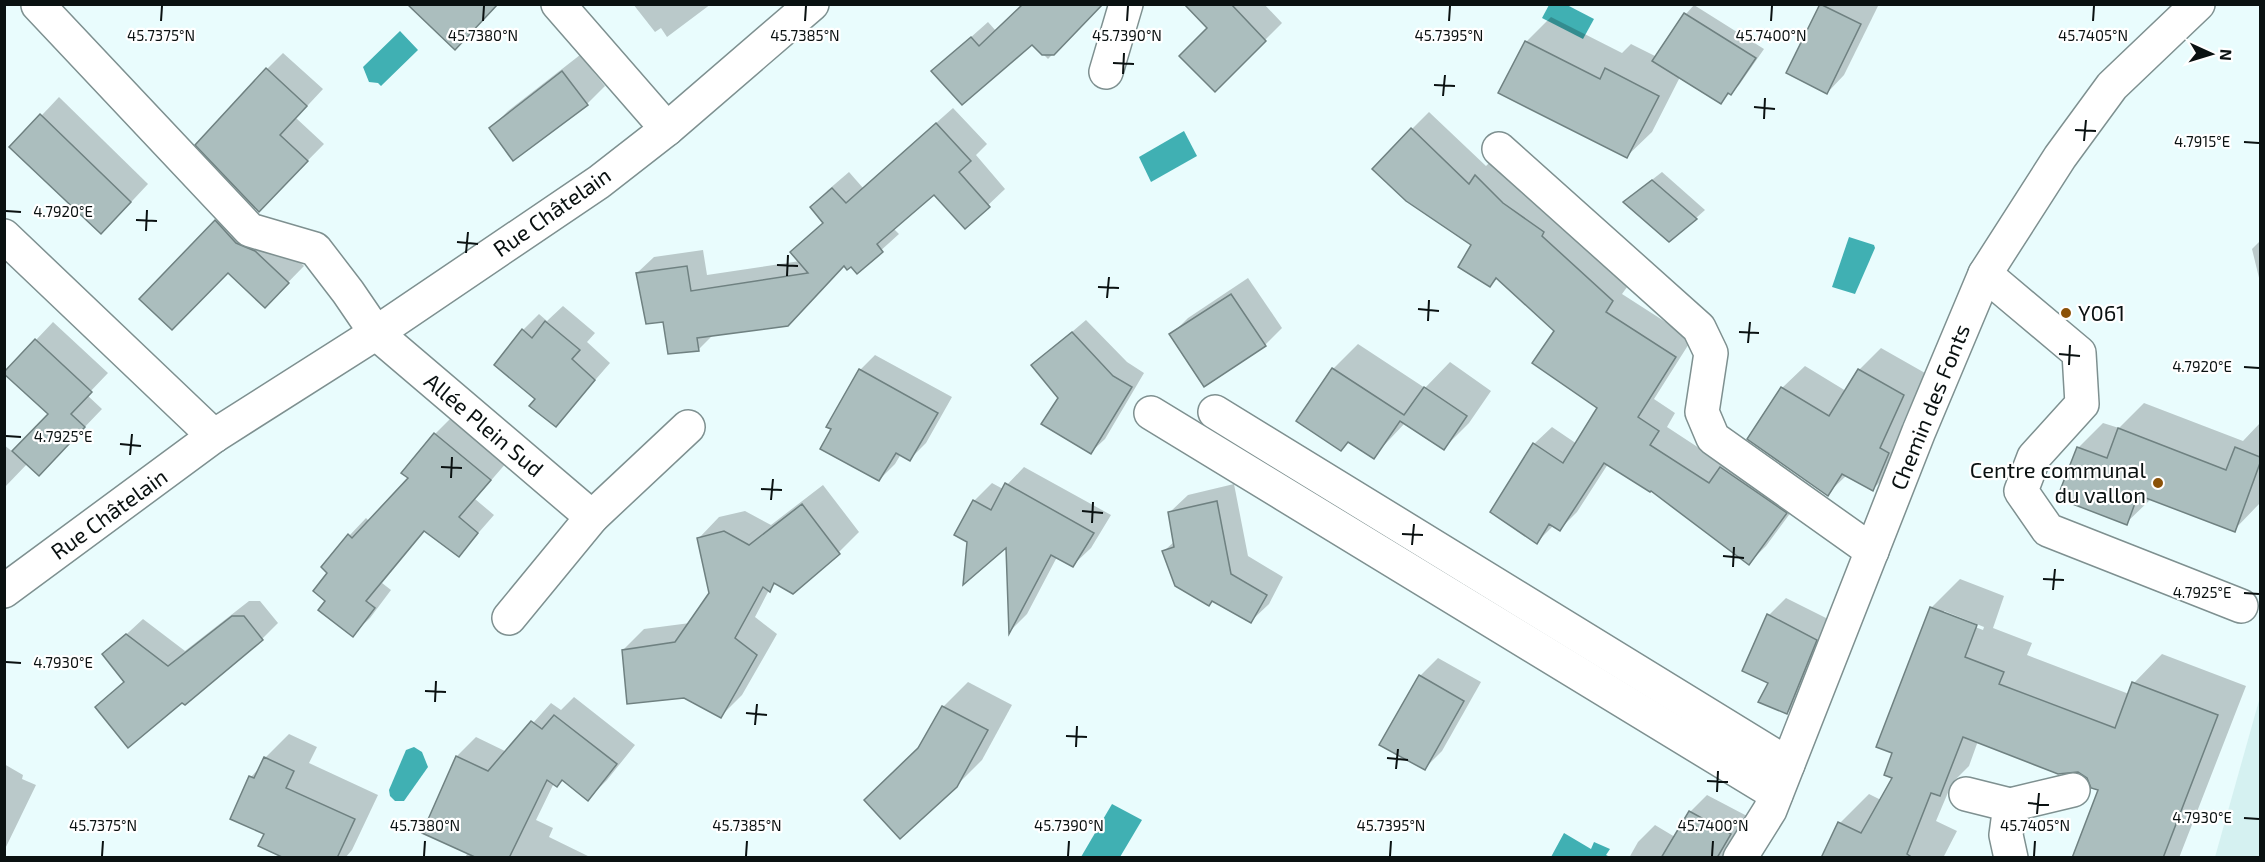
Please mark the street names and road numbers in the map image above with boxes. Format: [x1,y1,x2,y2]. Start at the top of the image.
street label: Rue Châtelain [488,161,615,261]
street label: Chemin des Fonts [1884,320,1974,493]
street label: Allée Plein Sud [420,367,549,482]
street label: Rue Châtelain [45,462,172,564]

